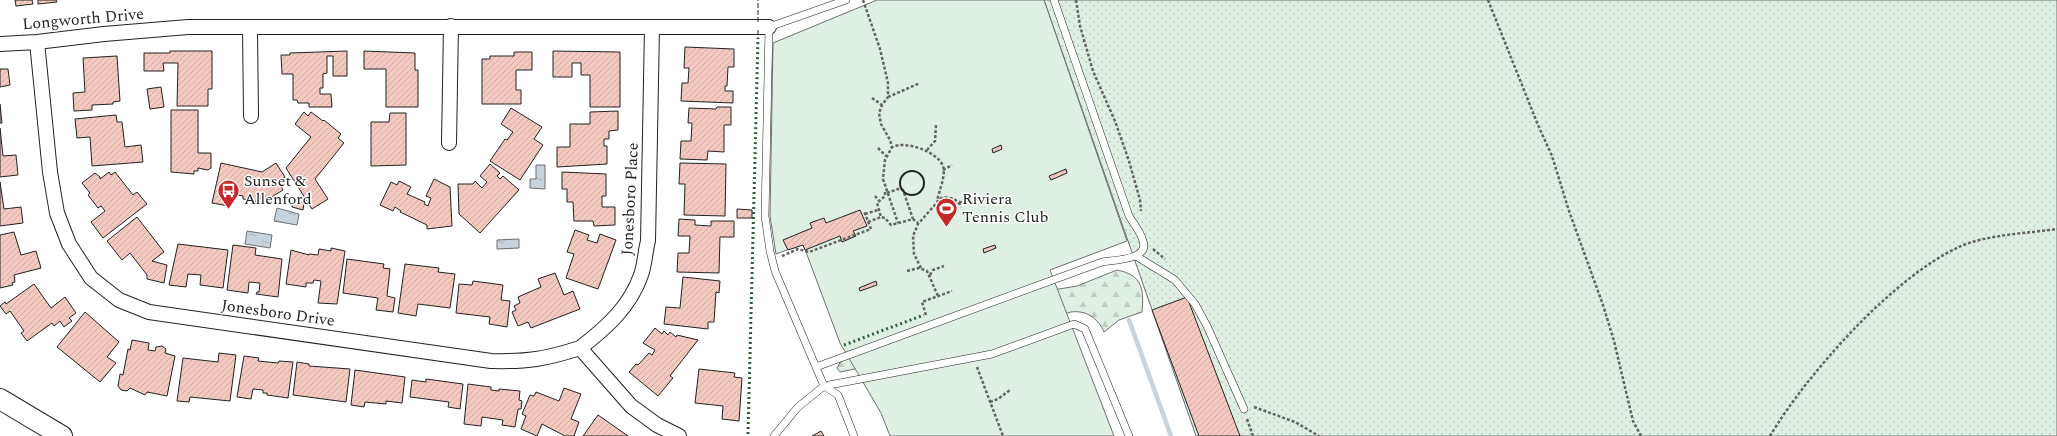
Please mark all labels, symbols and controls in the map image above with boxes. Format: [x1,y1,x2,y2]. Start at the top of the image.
street label: Longworth Drive [21,2,145,36]
street label: Jonesboro Place [615,142,645,256]
place label: Sunset & Allenford [244,169,312,211]
bus stop icon: Sunset & Allenford [215,177,241,210]
place label: Riviera Tennis Club [962,187,1048,229]
sports icon: Riviera Tennis Club [934,195,960,228]
street label: Jonesboro Drive [220,293,336,333]

